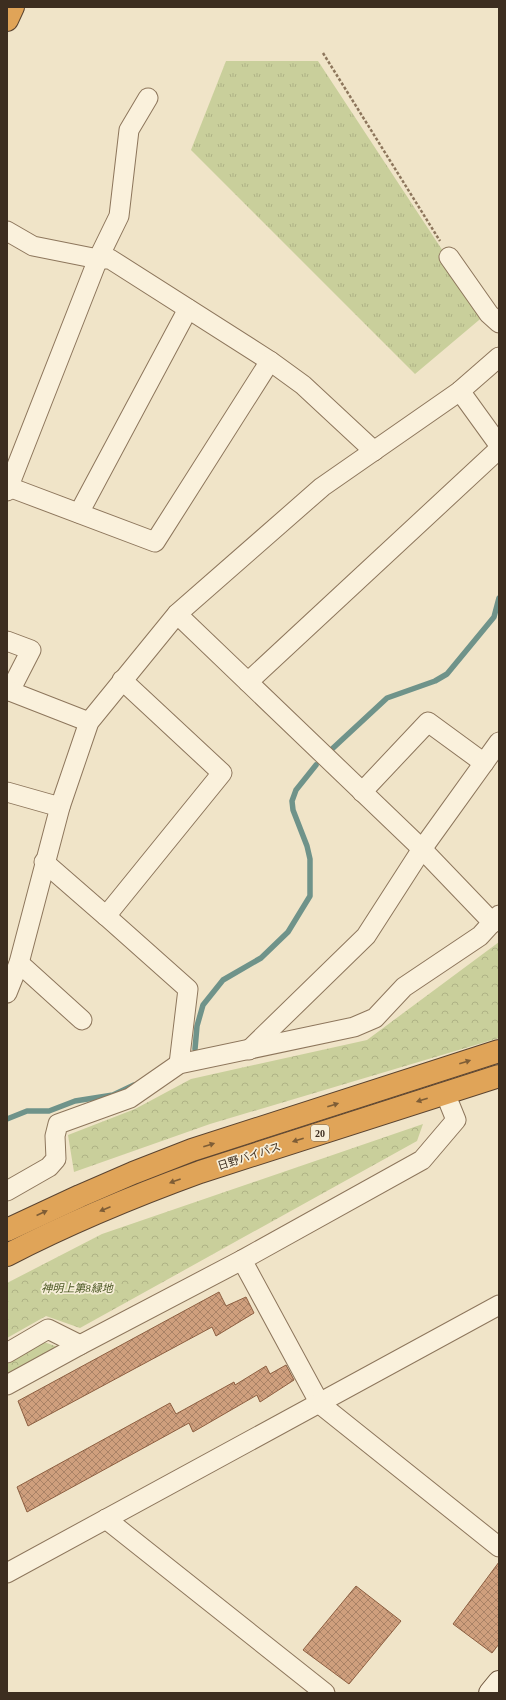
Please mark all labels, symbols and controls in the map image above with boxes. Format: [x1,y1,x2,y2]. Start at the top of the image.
one-way arrow [460,1059,472,1065]
one-way arrow [415,1097,427,1103]
one-way arrow [327,1102,339,1108]
road number: 20 [311,1125,329,1141]
one-way arrow [292,1137,304,1143]
street label: 日野バイパス [216,1140,282,1172]
one-way arrow [203,1142,215,1148]
one-way arrow [168,1178,180,1184]
one-way arrow [99,1206,111,1212]
one-way arrow [36,1210,48,1216]
park label: 神明上第8緑地 [41,1282,114,1294]

